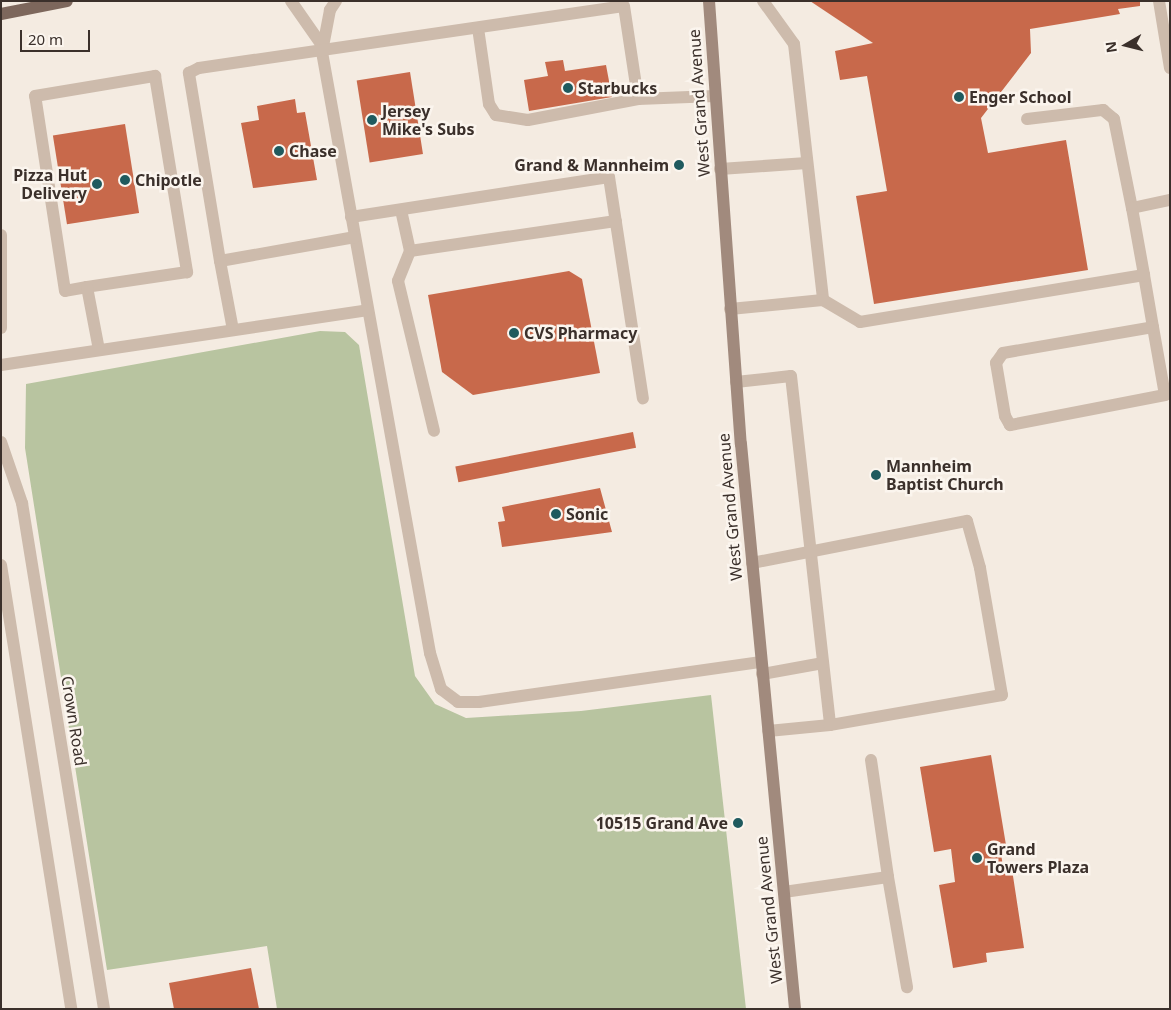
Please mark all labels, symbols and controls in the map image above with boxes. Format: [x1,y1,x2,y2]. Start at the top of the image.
scale bar [22,20,92,52]
north arrow [1101,20,1151,70]
street label: West Grand Avenue [684,28,714,178]
text: 20 m [28,29,63,49]
text: N [1100,40,1121,54]
place label: Starbucks [578,78,657,98]
marker: Starbucks [562,82,574,94]
place label: Enger School [969,87,1072,107]
marker: Enger School [953,91,965,103]
place label: Jersey Mike's Subs [382,101,475,139]
marker: Jersey Mike's Subs [366,114,378,126]
place label: Chase [289,141,337,161]
marker: Chase [273,145,285,157]
place label: Grand & Mannheim [514,155,669,175]
marker: Grand & Mannheim [673,159,685,171]
place label: Pizza Hut Delivery [13,165,87,203]
place label: Chipotle [135,170,202,190]
marker: Chipotle [119,174,131,186]
marker: Pizza Hut Delivery [91,178,103,190]
place label: CVS Pharmacy [524,323,637,343]
marker: CVS Pharmacy [508,327,520,339]
street label: West Grand Avenue [714,432,746,582]
place label: Mannheim Baptist Church [886,456,1004,494]
marker: Mannheim Baptist Church [870,469,882,481]
place label: Sonic [566,504,608,524]
marker: Sonic [550,508,562,520]
street label: Crown Road [57,675,91,767]
place label: 10515 Grand Ave [596,813,728,833]
marker: 10515 Grand Ave [732,817,744,829]
street label: West Grand Avenue [752,835,786,985]
place label: Grand Towers Plaza [987,839,1089,877]
marker: Grand Towers Plaza [971,852,983,864]

